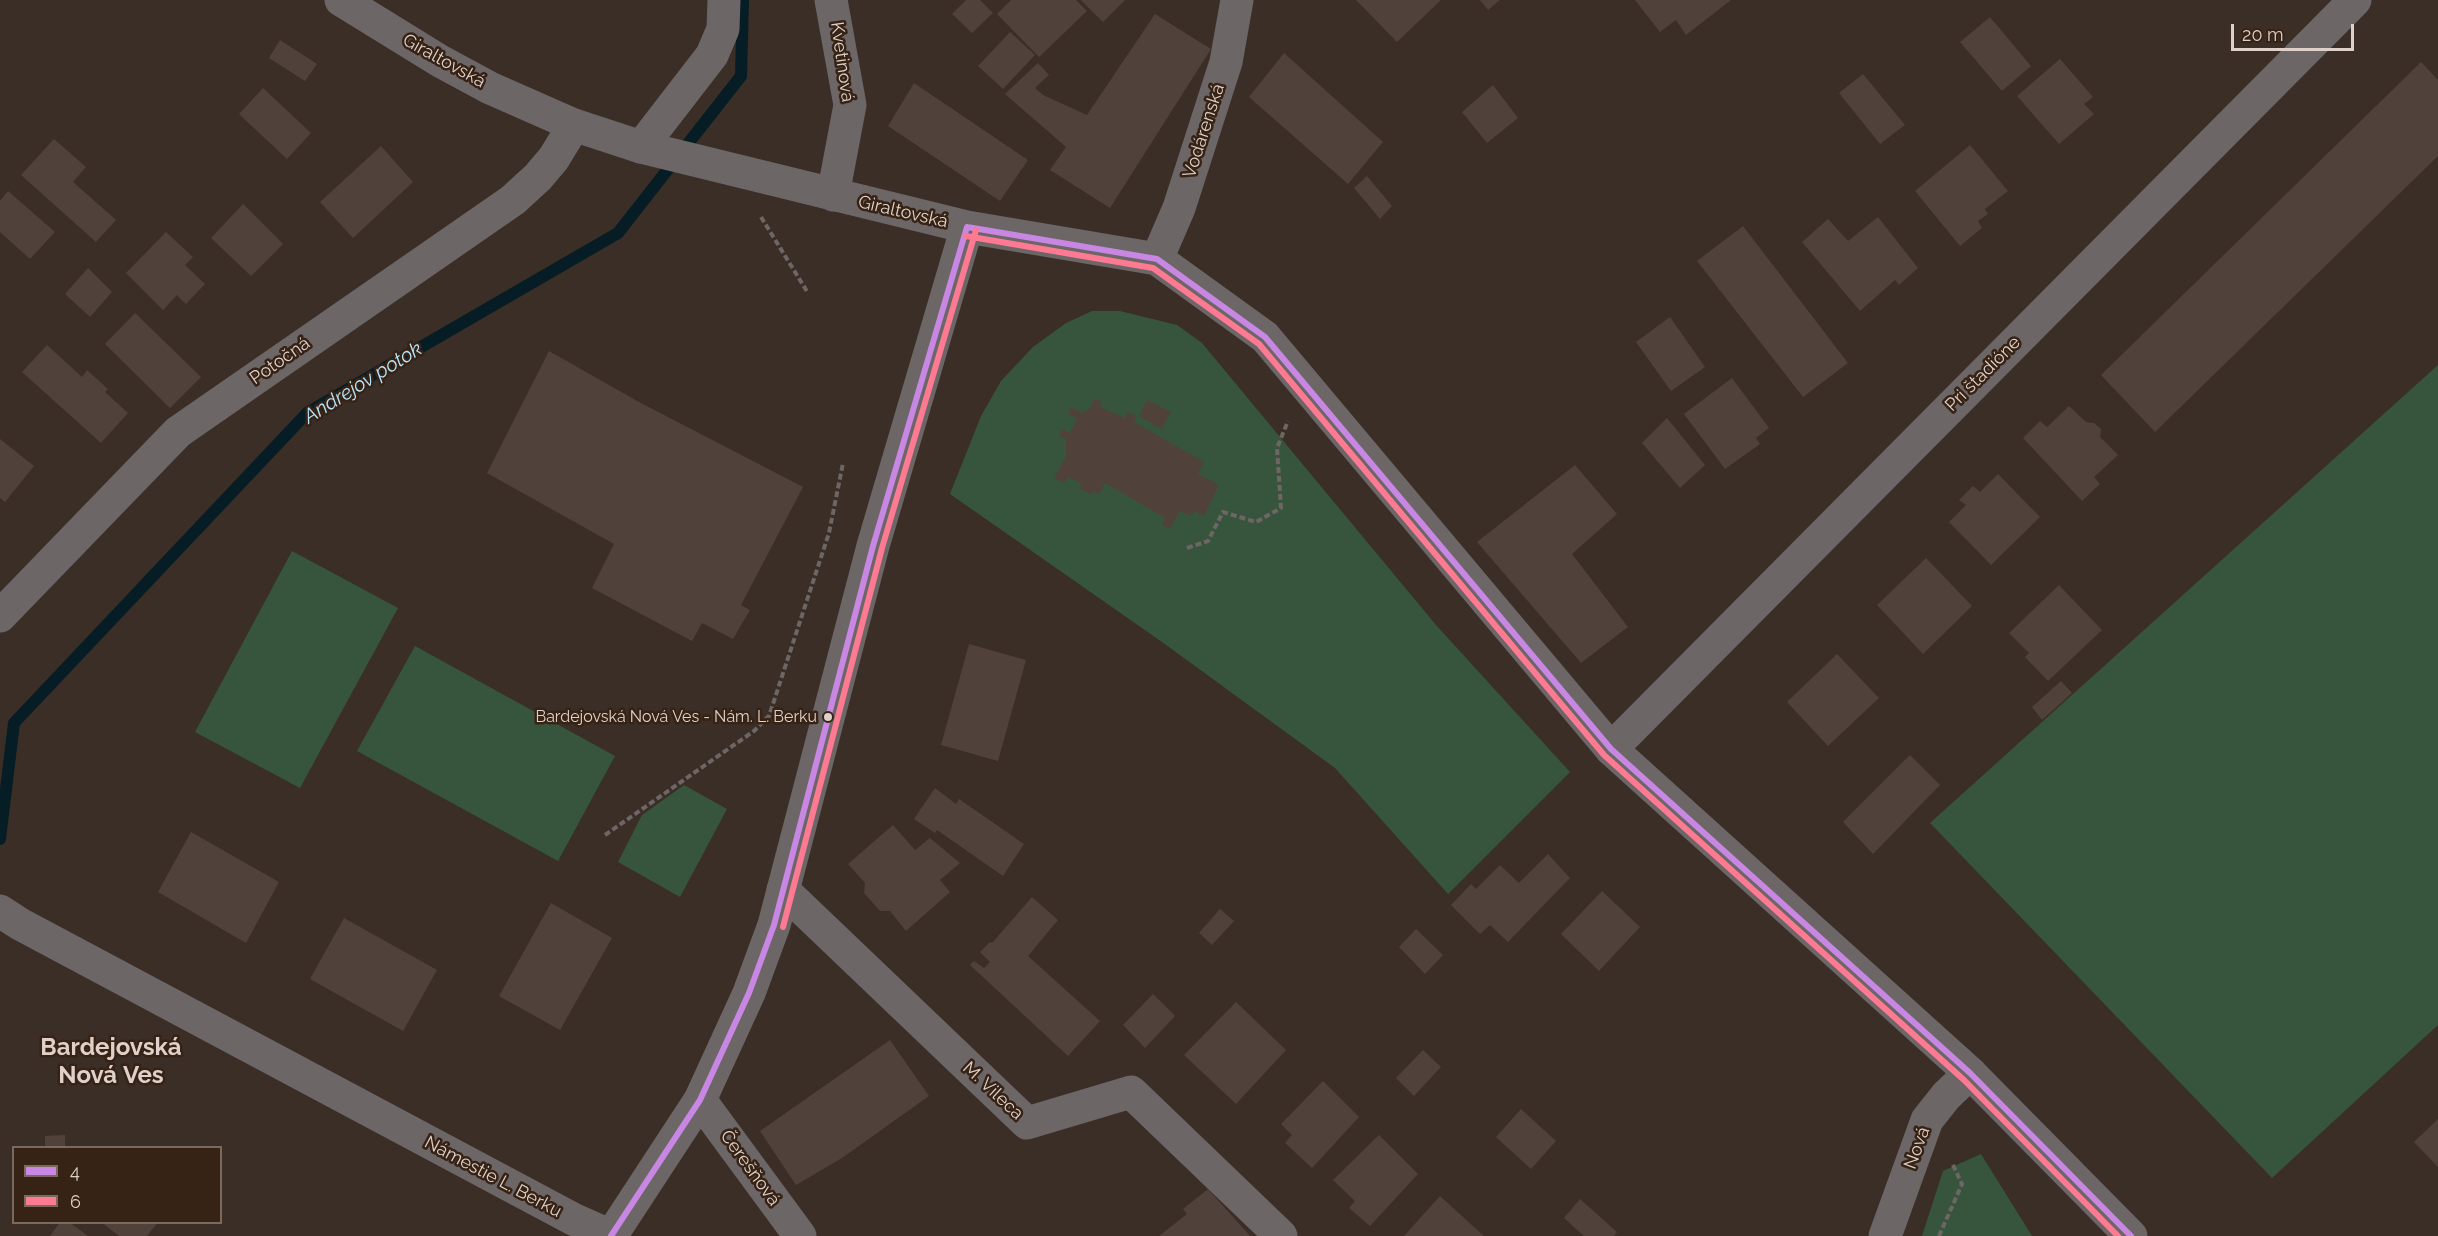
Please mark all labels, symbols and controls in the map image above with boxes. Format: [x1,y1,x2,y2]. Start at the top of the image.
scale bar [2234,12,2357,50]
street label: Kvetinová [826,21,858,103]
text: 20 m [2242,24,2284,45]
street label: Giraltovská [399,29,489,93]
street label: Vodárenská [1179,81,1229,181]
street label: Giraltovská [856,191,950,233]
street label: Pri štadióne [1941,332,2025,416]
street label: Potočná [246,333,314,389]
water label: Andrejov potok [299,337,427,429]
place label: Bardejovská Nová Ves - Nám. L. Berku [535,707,817,727]
marker: Bardejovská Nová Ves - Nám. L. Berku [822,711,834,723]
district label: Bardejovská Nová Ves [40,1034,182,1090]
street label: M. Vileca [958,1057,1028,1125]
street label: Nová [1899,1124,1935,1172]
street label: Čerešňová [715,1126,785,1210]
street label: Námestie L. Berku [421,1132,565,1222]
legend [12,1146,222,1224]
text: 4 [70,1161,80,1182]
text: 6 [70,1191,81,1212]

